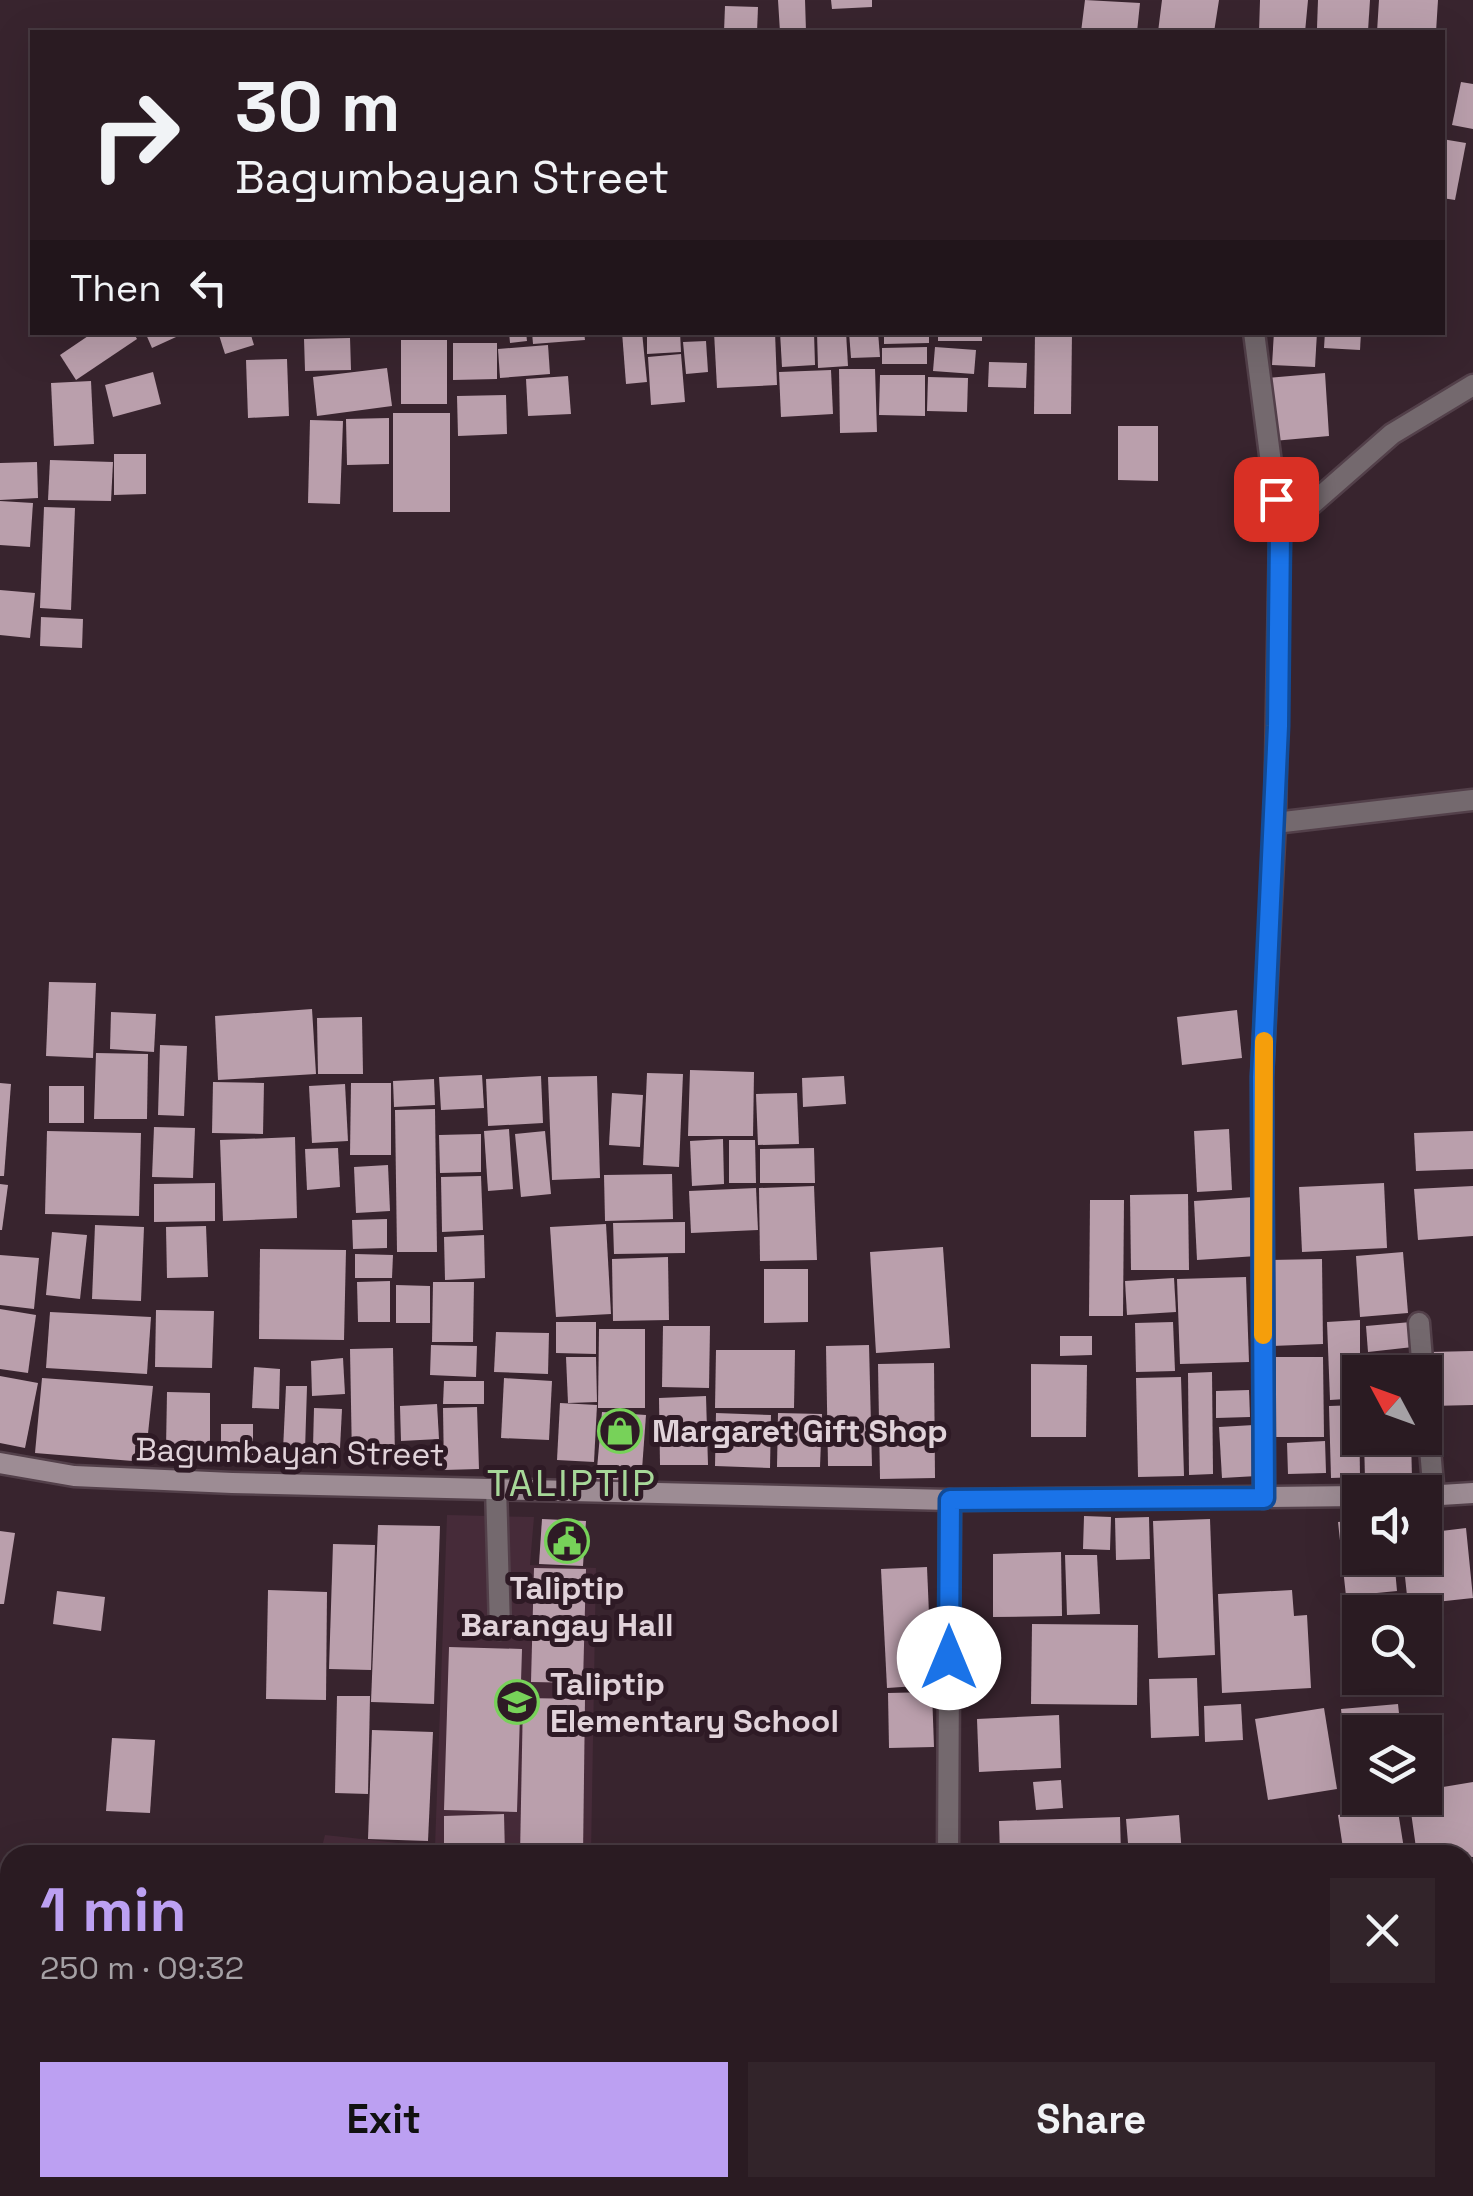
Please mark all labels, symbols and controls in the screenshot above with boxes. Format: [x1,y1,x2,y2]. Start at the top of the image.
text: 30 m [235,62,400,151]
icon: right [70,70,200,200]
text: Bagumbayan Street [235,149,670,206]
icon: left [181,260,236,315]
text: Then [70,264,161,312]
pin [1234,457,1319,542]
icon: arrive [1249,472,1304,527]
north arrow [1342,1355,1442,1455]
map controls [1342,1355,1442,1815]
shop icon: Margaret Gift Shop [597,1408,643,1454]
place label: Margaret Gift Shop [652,1411,948,1451]
street label: Bagumbayan Street [135,1429,445,1475]
district label: TALIPTIP [487,1459,657,1507]
button: sound [1342,1475,1442,1575]
public building icon: Taliptip Barangay Hall [544,1518,590,1564]
place label: Taliptip Barangay Hall [460,1568,674,1645]
button: search [1342,1595,1442,1695]
position arrow [897,1606,1001,1710]
place label: Taliptip Elementary School [550,1664,839,1741]
school or university icon: Taliptip Elementary School [494,1679,540,1725]
button: layers [1342,1715,1442,1815]
text: 1 min [40,1872,187,1949]
button: close [1330,1878,1435,1983]
text: 250 m · 09:32 [40,1948,244,1988]
button: Exit [40,2062,728,2177]
button: Share [748,2062,1435,2177]

